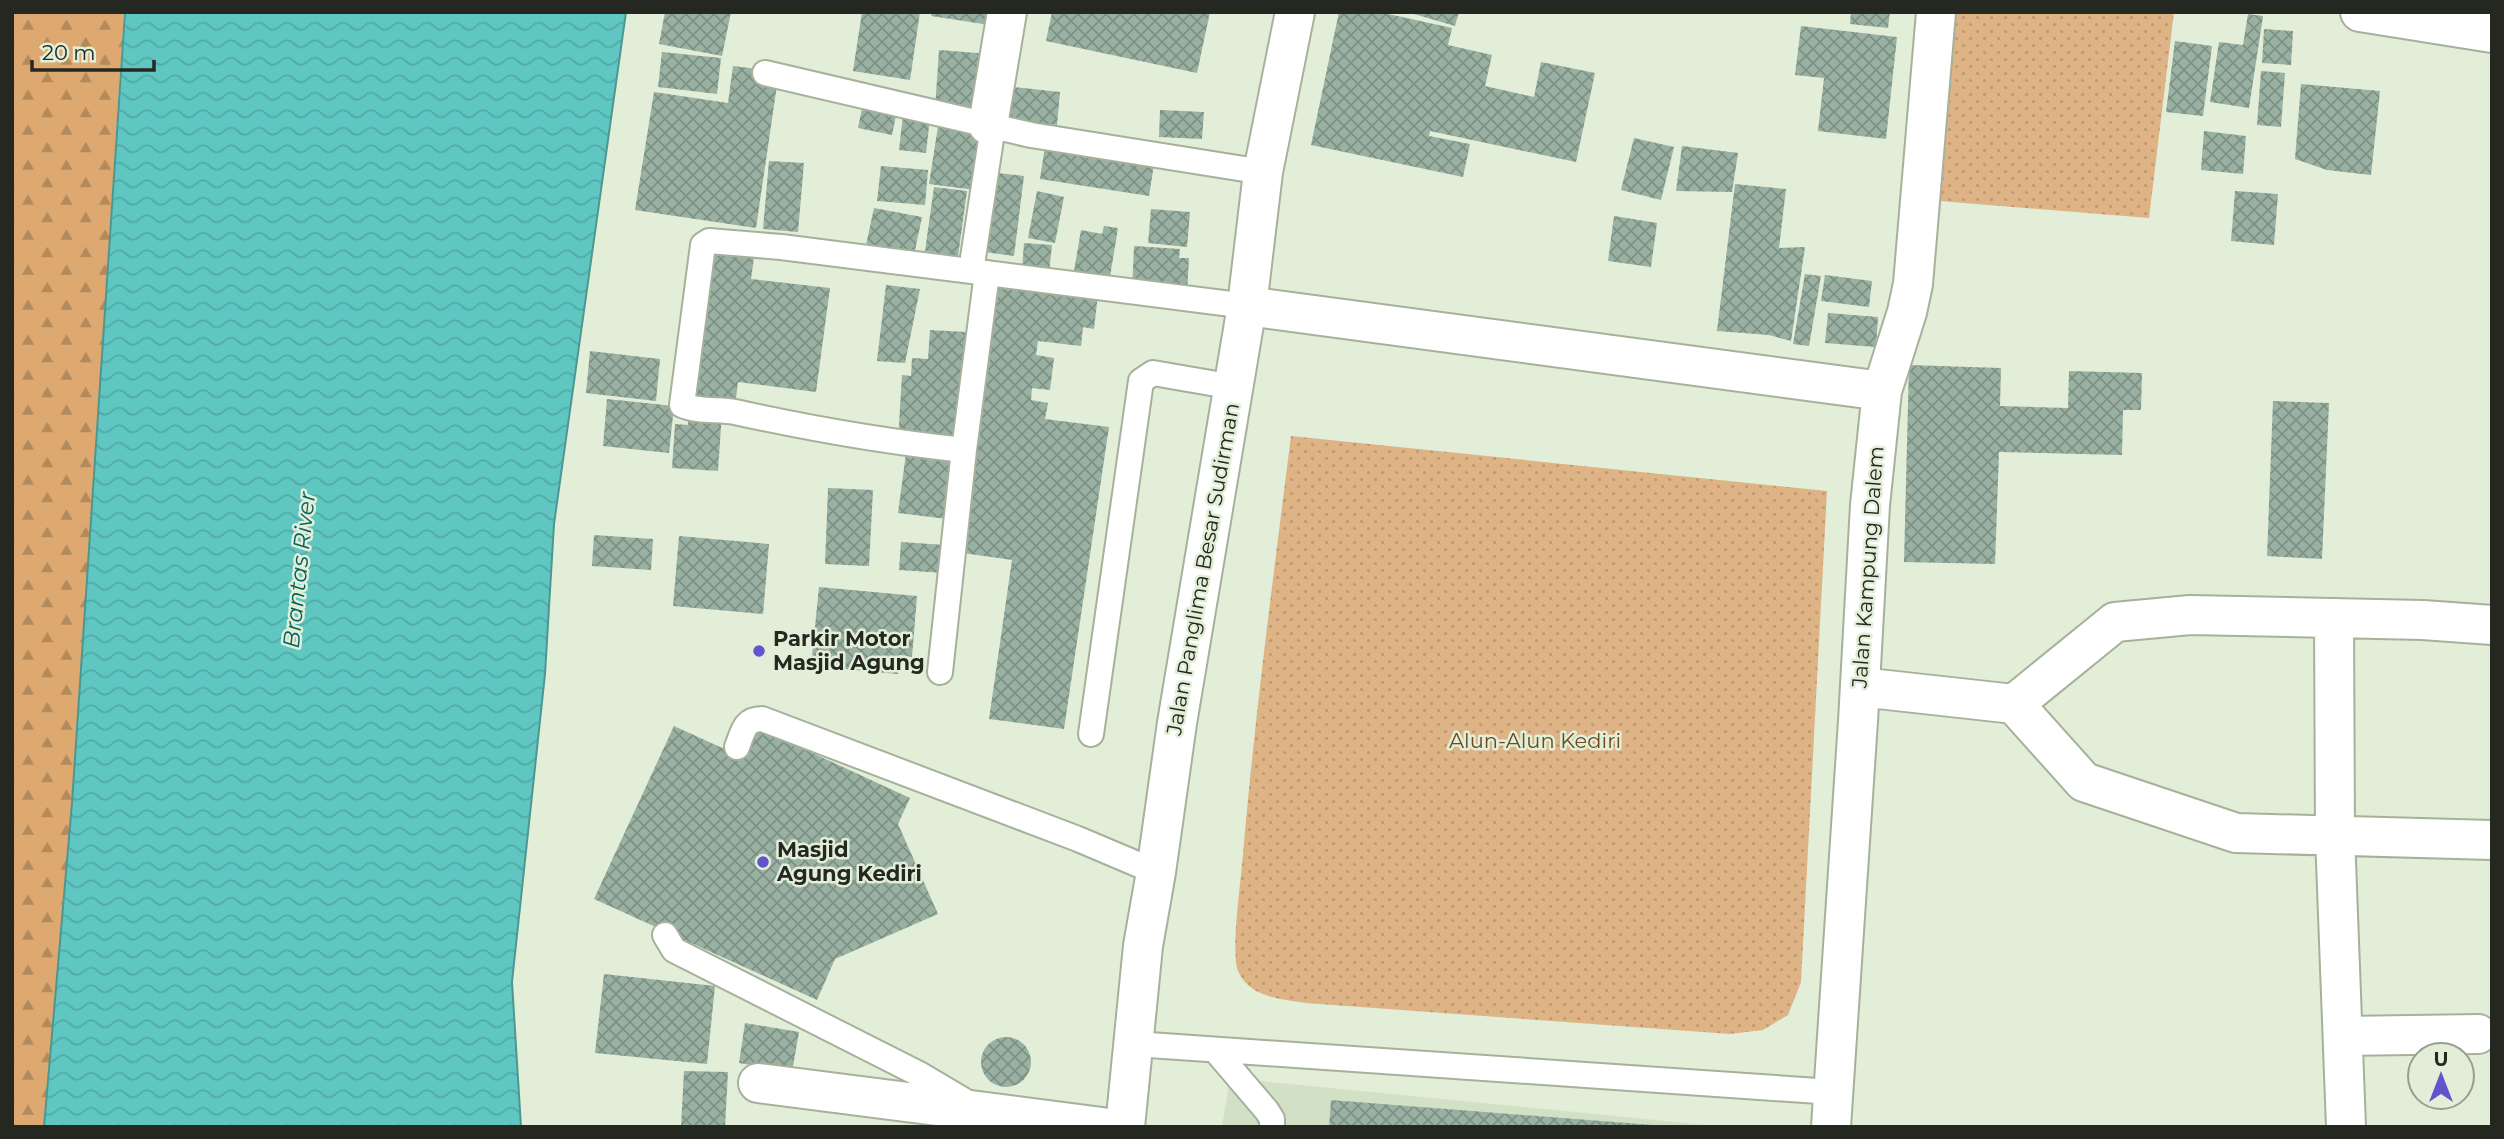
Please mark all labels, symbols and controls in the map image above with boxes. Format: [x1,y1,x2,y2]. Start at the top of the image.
scale bar [32,28,154,72]
text: 20 m [42,40,96,65]
street label: Jalan Panglima Besar Sudirman [1161,401,1244,738]
street label: Jalan Kampung Dalem [1846,445,1888,690]
water label: Brantas River [277,490,321,650]
place label: Parkir Motor Masjid Agung [773,626,925,675]
marker: Parkir Motor Masjid Agung [751,643,767,659]
park label: Alun-Alun Kediri [1449,728,1621,753]
place label: Masjid Agung Kediri [776,837,922,886]
marker: Masjid Agung Kediri [755,854,771,870]
north arrow [2406,1041,2476,1111]
text: U [2434,1048,2448,1071]

